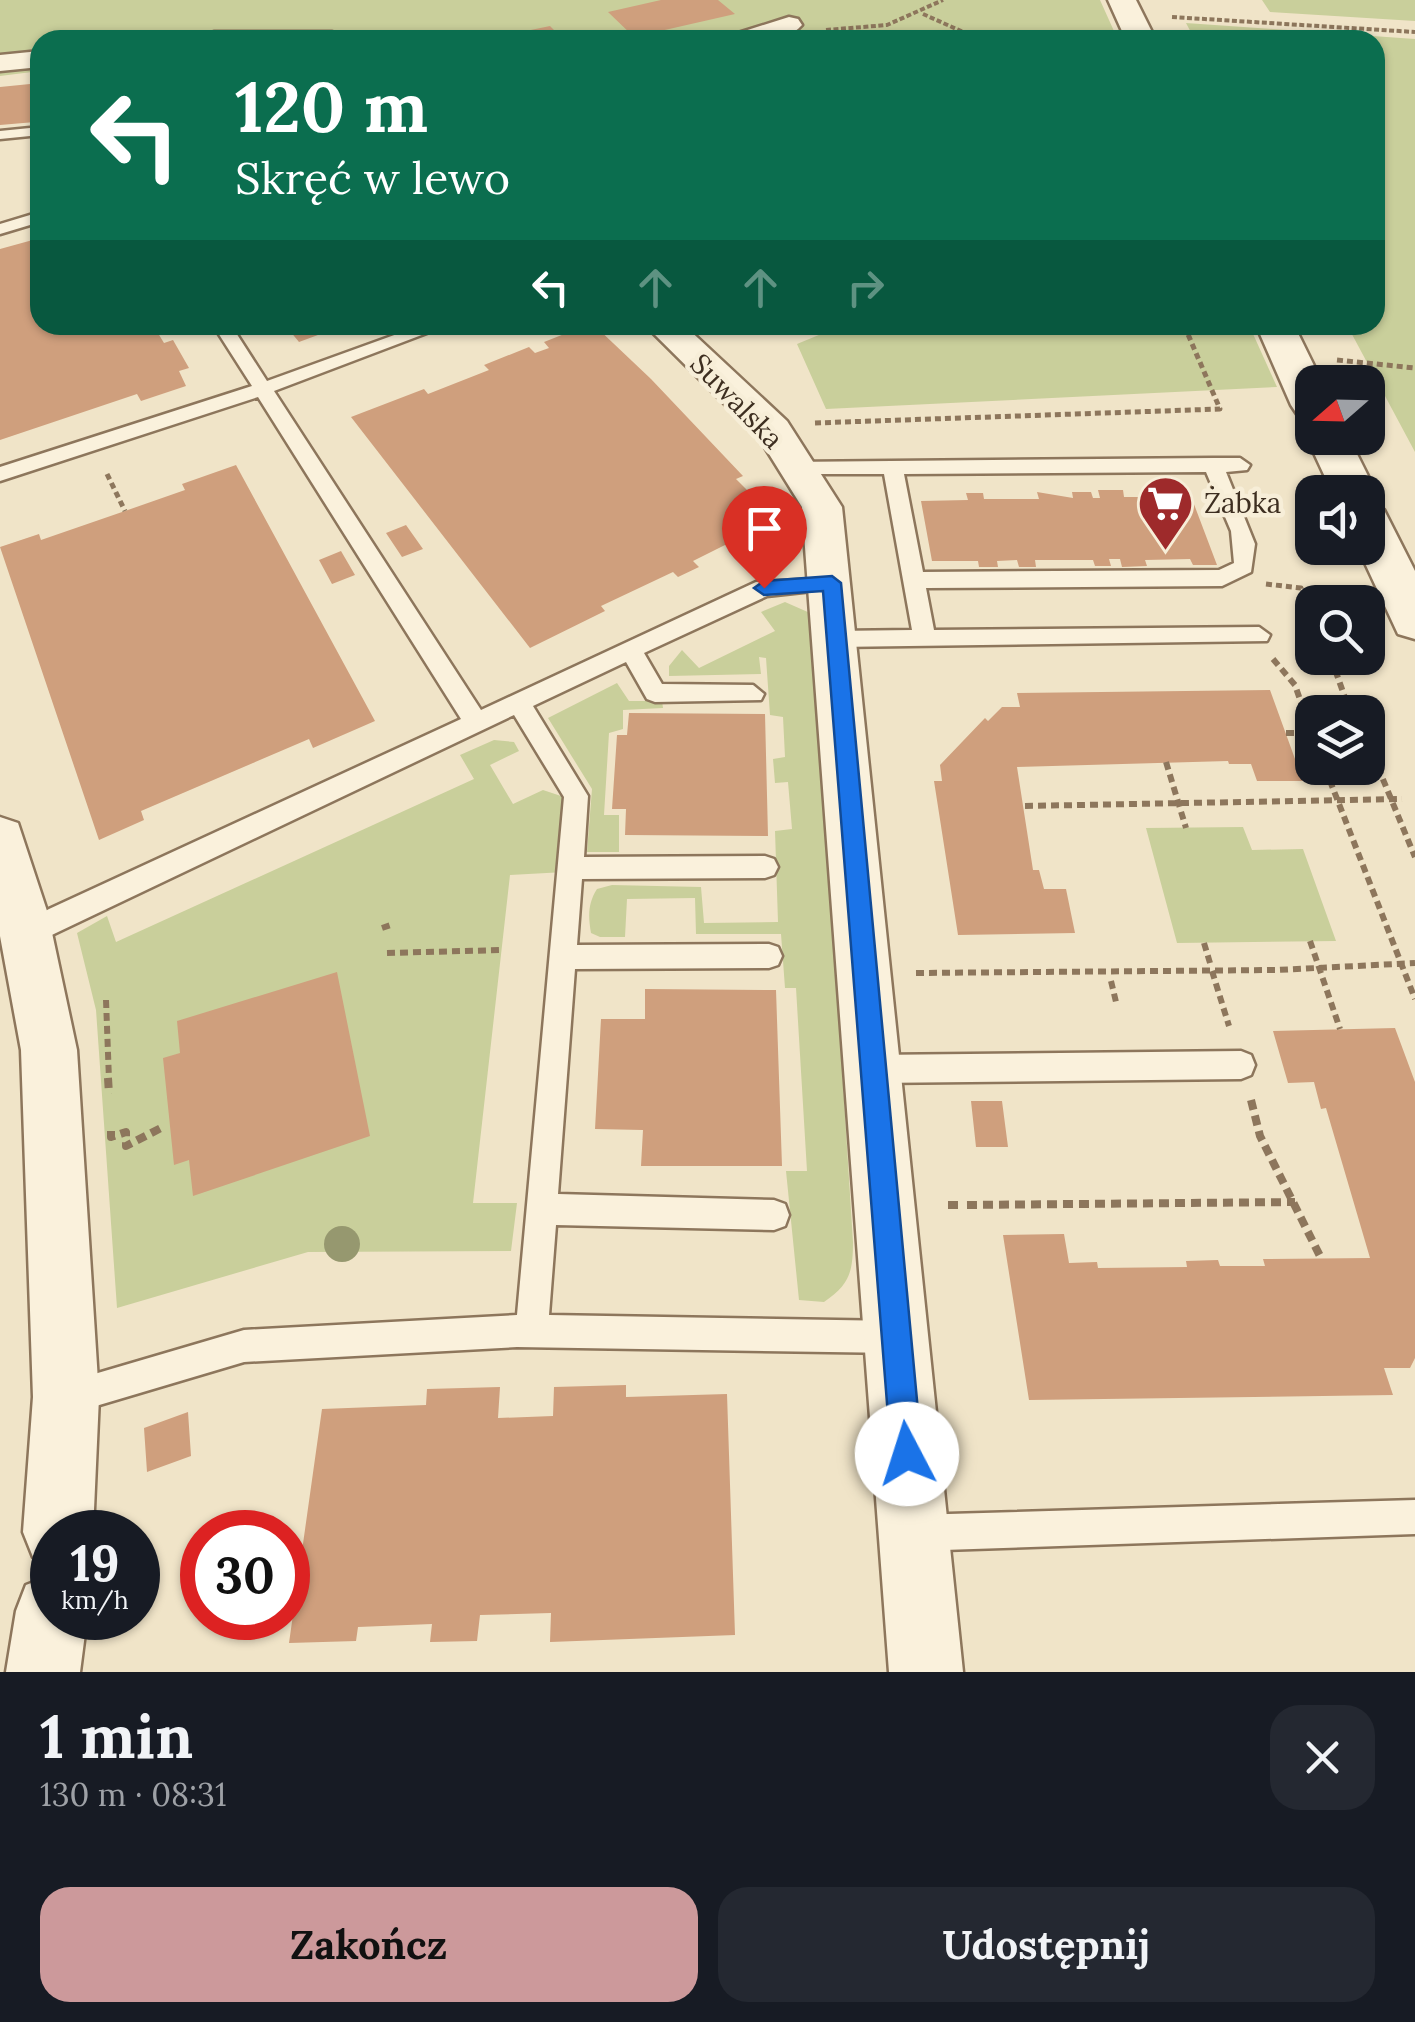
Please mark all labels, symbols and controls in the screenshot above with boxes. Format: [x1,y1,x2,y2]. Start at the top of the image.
text: 120 m [235,62,428,151]
icon: left [70,70,200,200]
text: Skręć w lewo [235,149,510,206]
icon: left [523,260,578,315]
icon: ahead [628,260,683,315]
icon: ahead [733,260,788,315]
icon: right [838,260,893,315]
street label: Suwalska [683,346,791,456]
north arrow [1295,365,1385,455]
map controls [1295,365,1385,785]
supermarket icon: Żabka [1135,473,1195,552]
button: sound [1295,475,1385,565]
place label: Żabka [1204,485,1281,521]
pin [722,486,807,589]
icon: arrive [737,501,792,556]
button: search [1295,585,1385,675]
button: layers [1295,695,1385,785]
position arrow [855,1402,959,1506]
speed limit sign: 30 [180,1510,310,1640]
text: 19 [70,1531,120,1595]
text: km/h [61,1584,129,1616]
text: 1 min [40,1698,193,1774]
button: close [1270,1705,1375,1810]
text: 130 m · 08:31 [40,1774,227,1815]
button: Zakończ [40,1887,698,2002]
button: Udostępnij [718,1887,1375,2002]

